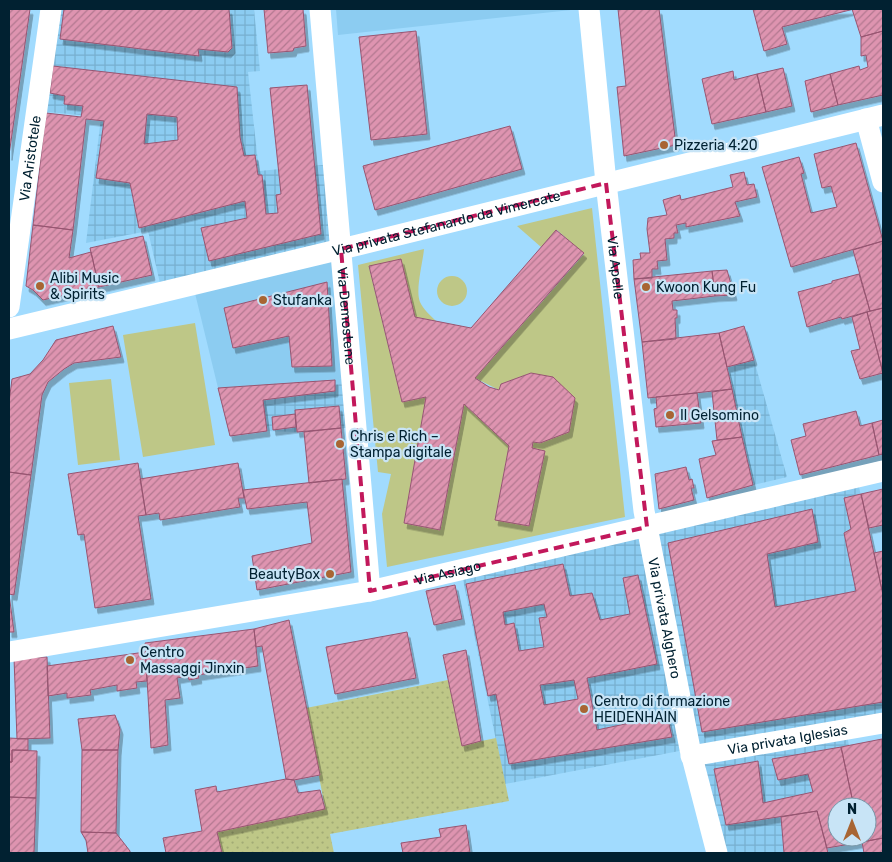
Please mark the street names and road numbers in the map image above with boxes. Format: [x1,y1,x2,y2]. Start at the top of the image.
street label: Via Aristotele [16,114,45,203]
street label: Via privata Stefanardo da Vimercate [331,187,563,260]
street label: Via Apelle [603,235,627,300]
street label: Via Demostene [333,266,359,366]
street label: Via privata Alghero [644,556,684,680]
street label: Via Asiago [413,557,483,589]
street label: Via privata Iglesias [726,721,849,759]

